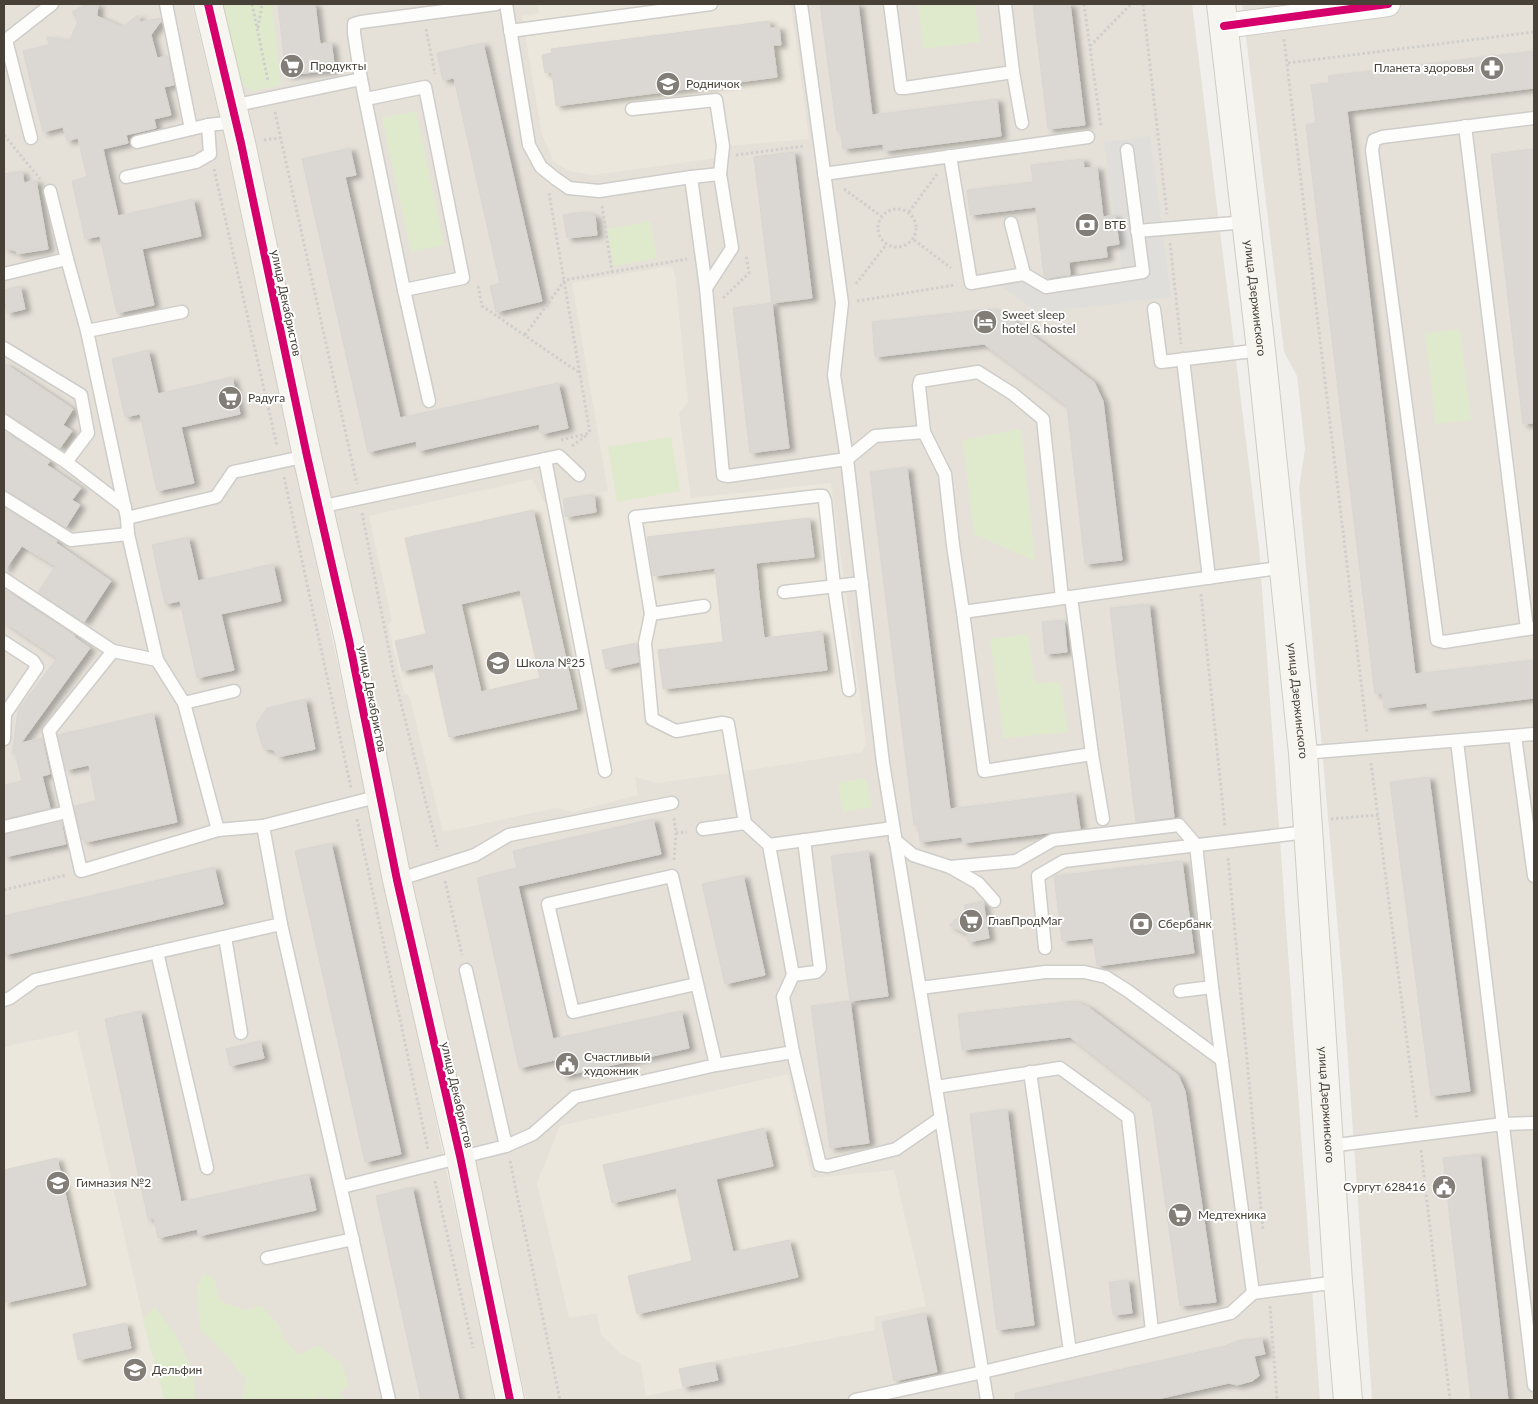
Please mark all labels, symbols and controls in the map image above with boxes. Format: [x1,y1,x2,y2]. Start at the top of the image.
supermarket icon: Продукты [279,53,305,79]
pharmacy icon: Планета здоровья [1479,55,1505,81]
place label: Продукты [310,58,366,73]
place label: Планета здоровья [1374,60,1474,75]
school or university icon: Родничок [655,71,681,97]
place label: Родничок [686,76,741,91]
bank icon: ВТБ [1074,212,1100,238]
place label: ВТБ [1104,217,1126,232]
street label: улица Дзержинского [1241,239,1270,357]
street label: улица Декабристов [268,248,305,357]
place label: Sweet sleep hotel & hostel [1002,307,1076,336]
hotel icon: Sweet sleep hotel & hostel [972,309,998,335]
supermarket icon: Радуга [217,385,243,411]
place label: Радуга [248,390,285,405]
street label: улица Дзержинского [1285,642,1311,759]
street label: улица Декабристов [355,644,390,754]
school or university icon: Школа №25 [485,650,511,676]
place label: Школа №25 [516,655,585,670]
supermarket icon: ГлавПродМаг [958,908,984,934]
bank icon: Сбербанк [1128,911,1154,937]
place label: ГлавПродМаг [988,913,1062,928]
place label: Сбербанк [1158,916,1213,931]
street label: улица Декабристов [438,1040,477,1149]
street label: улица Дзержинского [1315,1046,1338,1164]
place label: Счастливый художник [584,1049,651,1078]
public building icon: Счастливый художник [554,1051,580,1077]
school or university icon: Гимназия №2 [45,1170,71,1196]
public building icon: Сургут 628416 [1431,1174,1457,1200]
place label: Гимназия №2 [76,1175,151,1190]
place label: Сургут 628416 [1343,1179,1426,1194]
supermarket icon: Медтехника [1167,1202,1193,1228]
place label: Медтехника [1198,1207,1266,1222]
school or university icon: Дельфин [122,1357,148,1383]
place label: Дельфин [152,1362,202,1377]

